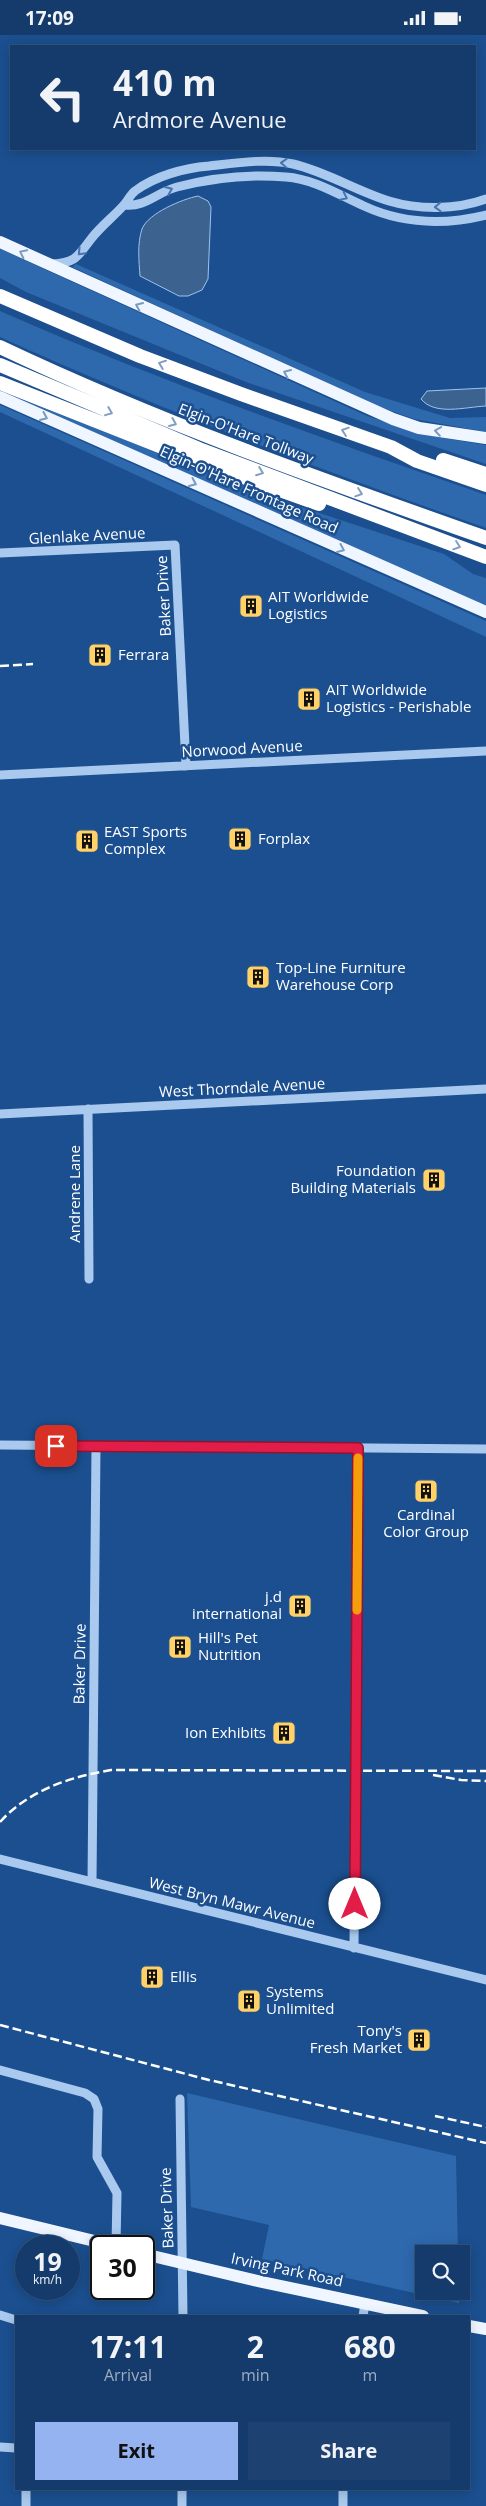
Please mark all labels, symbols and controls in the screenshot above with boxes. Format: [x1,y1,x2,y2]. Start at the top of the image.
text: 17:09 [25,5,74,31]
text: 410 m [113,59,217,106]
icon: left [30,65,95,130]
text: Ardmore Avenue [113,104,287,134]
one-way arrow [279,158,287,169]
one-way arrow [164,186,173,197]
one-way arrow [339,191,348,201]
one-way arrow [434,201,442,212]
one-way arrow [78,246,87,255]
one-way arrow [19,249,28,259]
one-way arrow [135,302,144,312]
one-way arrow [159,360,167,370]
one-way arrow [283,368,292,379]
street label: Elgin-O'Hare Tollway [176,398,317,468]
one-way arrow [104,406,113,417]
one-way arrow [39,411,48,421]
one-way arrow [168,416,177,427]
one-way arrow [433,426,442,436]
one-way arrow [341,427,350,437]
street label: Elgin-O'Hare Frontage Road [157,441,342,537]
one-way arrow [255,466,264,476]
one-way arrow [188,477,197,488]
one-way arrow [354,487,362,497]
street label: Glenlake Avenue [28,522,146,548]
one-way arrow [452,540,460,550]
one-way arrow [336,543,345,553]
street label: Baker Drive [151,555,175,637]
place label: AIT Worldwide Logistics [268,586,369,623]
building icon: AIT Worldwide Logistics [238,593,264,619]
building icon: Ferrara [87,642,113,668]
place label: Ferrara [118,644,169,664]
place label: AIT Worldwide Logistics - Perishable [326,679,471,716]
building icon: AIT Worldwide Logistics - Perishable [296,686,322,712]
street label: Norwood Avenue [181,735,303,761]
place label: EAST Sports Complex [104,821,187,858]
building icon: Forplax [227,826,253,852]
building icon: EAST Sports Complex [74,828,100,854]
place label: Forplax [258,828,310,848]
place label: Top-Line Furniture Warehouse Corp [276,957,406,994]
building icon: Top-Line Furniture Warehouse Corp [245,964,271,990]
street label: West Thorndale Avenue [158,1073,326,1101]
street label: Andrene Lane [64,1145,84,1243]
place label: Foundation Building Materials [291,1160,416,1197]
building icon: Foundation Building Materials [421,1167,447,1193]
pin [35,1425,77,1467]
icon: arrive [42,1432,70,1460]
building icon: Cardinal Color Group [413,1478,439,1504]
place label: Cardinal Color Group [383,1504,469,1541]
place label: j.d international [192,1586,282,1623]
building icon: j.d international [287,1593,313,1619]
street label: Baker Drive [68,1623,90,1705]
place label: Hill's Pet Nutrition [198,1627,261,1664]
building icon: Hill's Pet Nutrition [167,1634,193,1660]
building icon: Ion Exhibits [271,1720,297,1746]
place label: Ion Exhibits [185,1722,266,1742]
street label: West Bryn Mawr Avenue [147,1872,318,1932]
position arrow [328,1877,380,1929]
building icon: Ellis [139,1964,165,1990]
place label: Ellis [170,1966,197,1986]
place label: Systems Unlimited [266,1981,334,2018]
building icon: Systems Unlimited [236,1988,262,2014]
place label: Tony's Fresh Market [310,2020,402,2057]
building icon: Tony's Fresh Market [406,2027,432,2053]
street label: Baker Drive [155,2167,177,2249]
speed limit sign: 30 [90,2235,155,2300]
text: 19 [33,2244,62,2278]
map controls [415,2245,470,2300]
button: search [415,2245,470,2300]
street label: Irving Park Road [229,2247,345,2291]
text: km/h [33,2271,62,2288]
text: 17:11 [89,2326,167,2367]
text: 2 [247,2326,264,2367]
text: 680 [344,2326,396,2367]
text: Arrival [104,2364,152,2386]
text: min [241,2364,270,2386]
text: m [362,2364,377,2386]
button: Exit [35,2422,238,2480]
button: Share [248,2422,450,2480]

